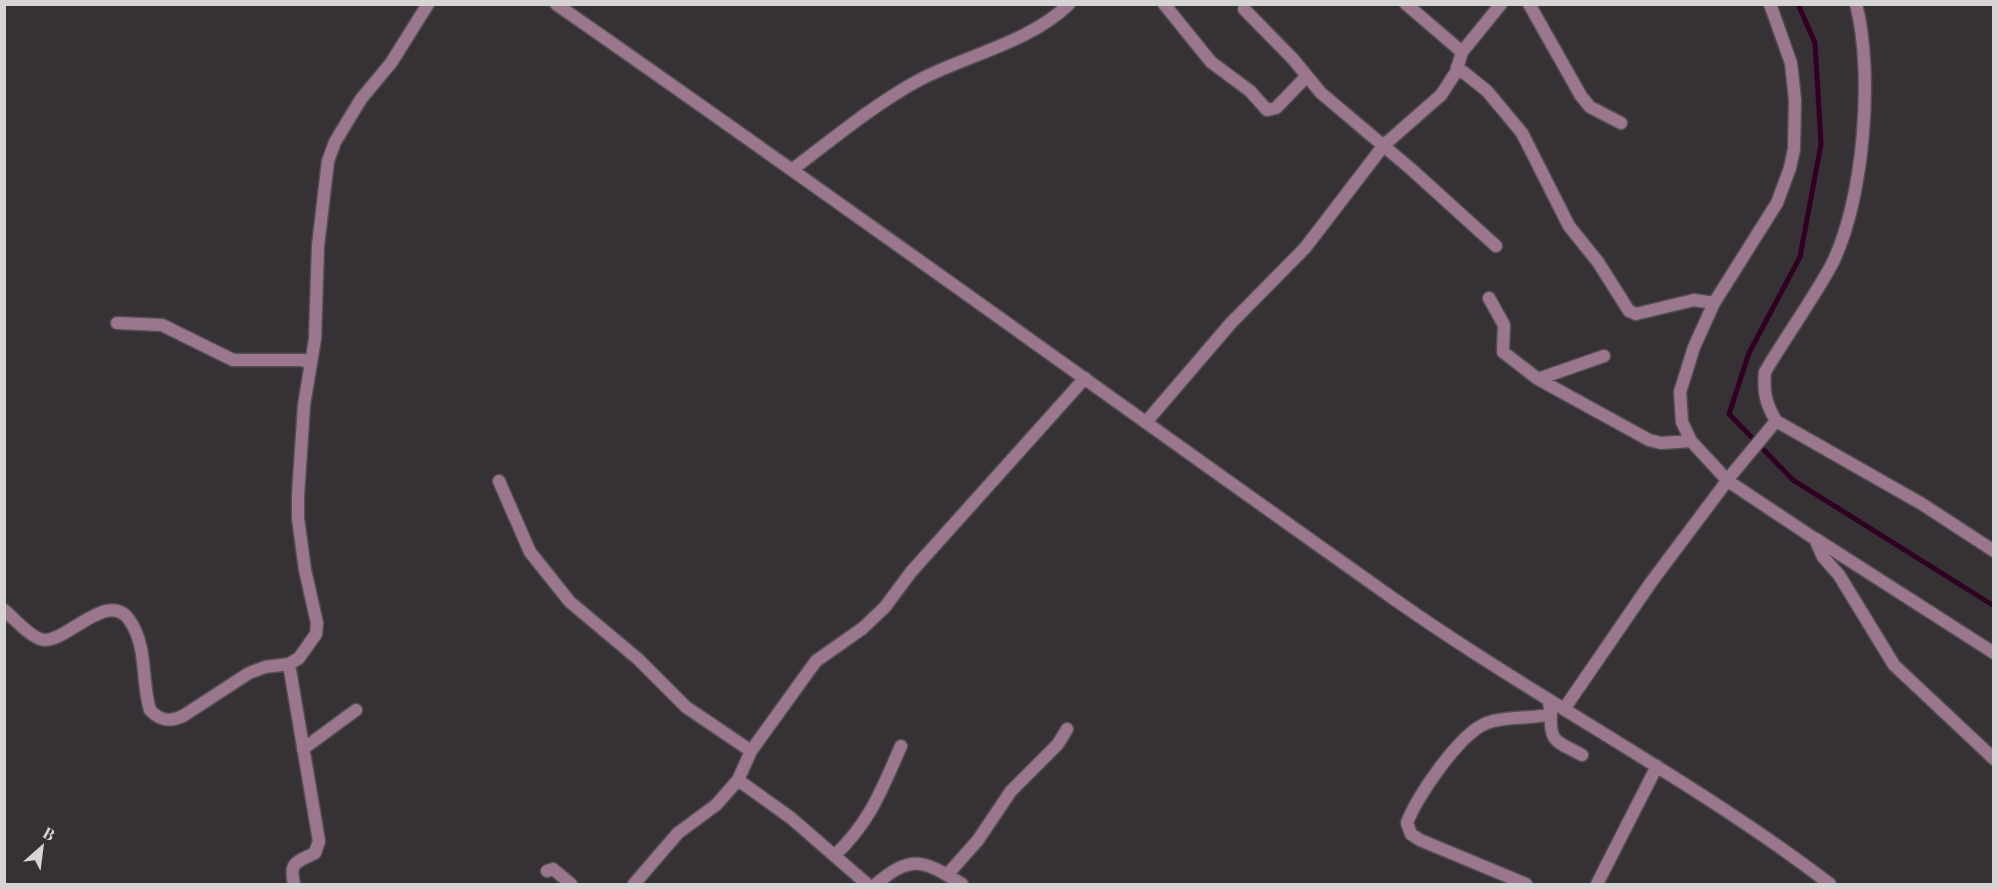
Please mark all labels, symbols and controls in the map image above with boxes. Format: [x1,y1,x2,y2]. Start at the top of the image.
north arrow [12,817,72,877]
text: B [40,822,59,845]

